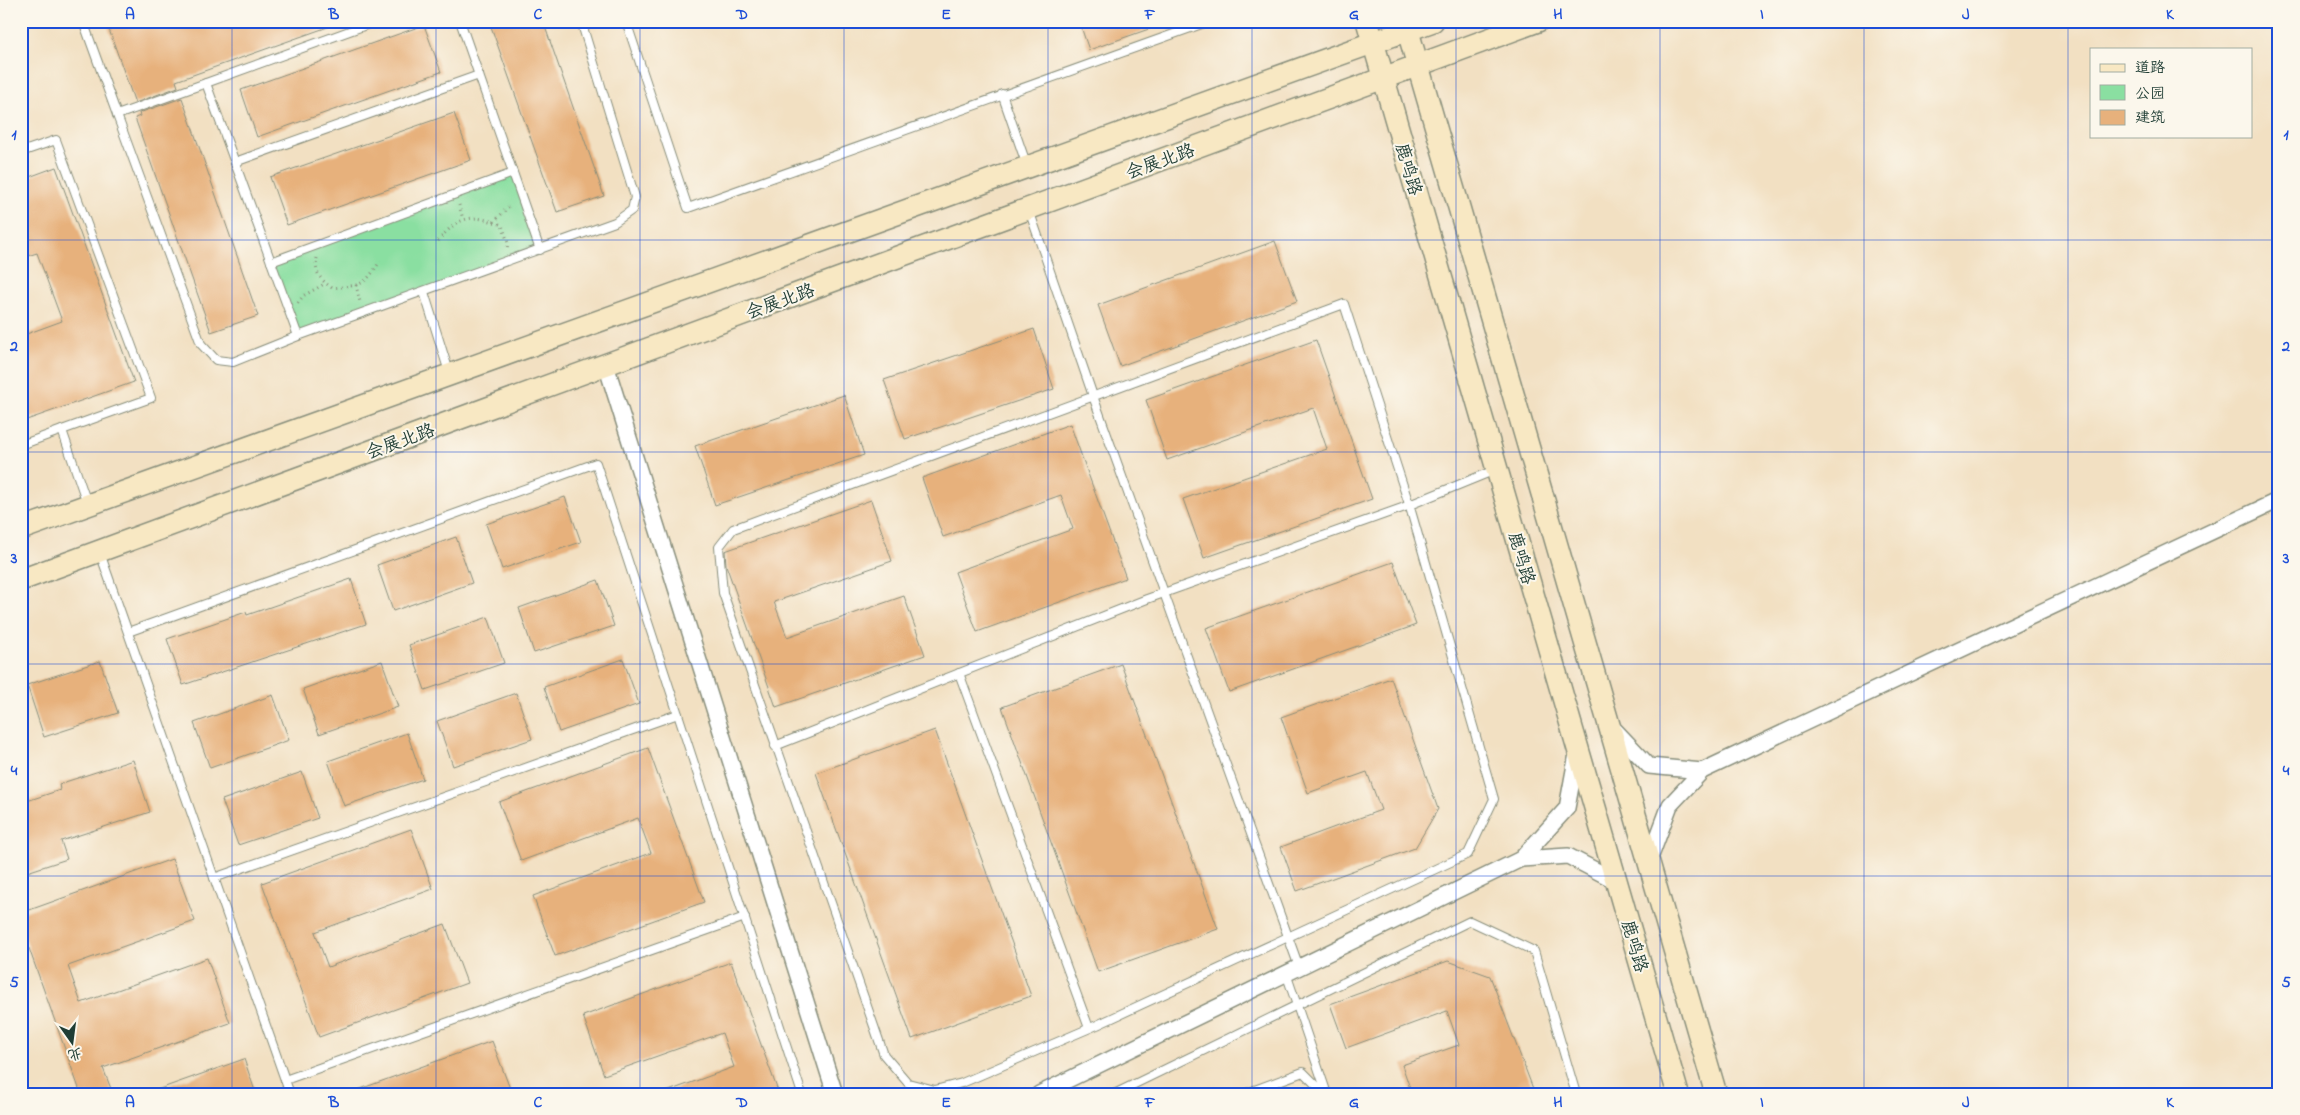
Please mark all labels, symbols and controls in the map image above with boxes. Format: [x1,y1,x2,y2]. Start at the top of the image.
text: A [125,3,135,27]
text: B [328,3,340,27]
text: C [534,3,543,27]
text: D [735,3,748,27]
text: E [941,3,951,27]
text: F [1144,3,1156,27]
text: G [1349,3,1359,27]
text: H [1553,3,1563,27]
text: I [1760,3,1764,27]
text: J [1962,3,1970,27]
text: K [2166,3,2175,27]
legend [2090,48,2252,138]
text: 道路 [2135,57,2165,79]
text: 公园 [2135,83,2165,105]
text: 建筑 [2135,107,2165,129]
text: 1 [11,123,17,147]
text: 1 [2283,123,2289,147]
street label: 会展北路 [1122,138,1199,187]
street label: 鹿鸣路 [1387,140,1427,199]
street label: 会展北路 [742,278,819,327]
text: 2 [9,335,18,359]
text: 2 [2281,335,2290,359]
street label: 会展北路 [362,418,439,467]
street label: 鹿鸣路 [1500,529,1540,588]
text: 3 [10,547,18,571]
text: 3 [2282,547,2290,571]
text: 4 [10,759,18,783]
text: 4 [2282,759,2290,783]
street label: 鹿鸣路 [1613,917,1653,976]
text: 5 [9,971,19,995]
text: 5 [2281,971,2291,995]
north arrow [48,1018,98,1068]
text: 北 [65,1041,84,1065]
text: A [125,1091,135,1115]
text: B [328,1091,340,1115]
text: C [534,1091,543,1115]
text: D [735,1091,748,1115]
text: E [941,1091,951,1115]
text: F [1144,1091,1156,1115]
text: G [1349,1091,1359,1115]
text: H [1553,1091,1563,1115]
text: I [1760,1091,1764,1115]
text: J [1962,1091,1970,1115]
text: K [2166,1091,2175,1115]

